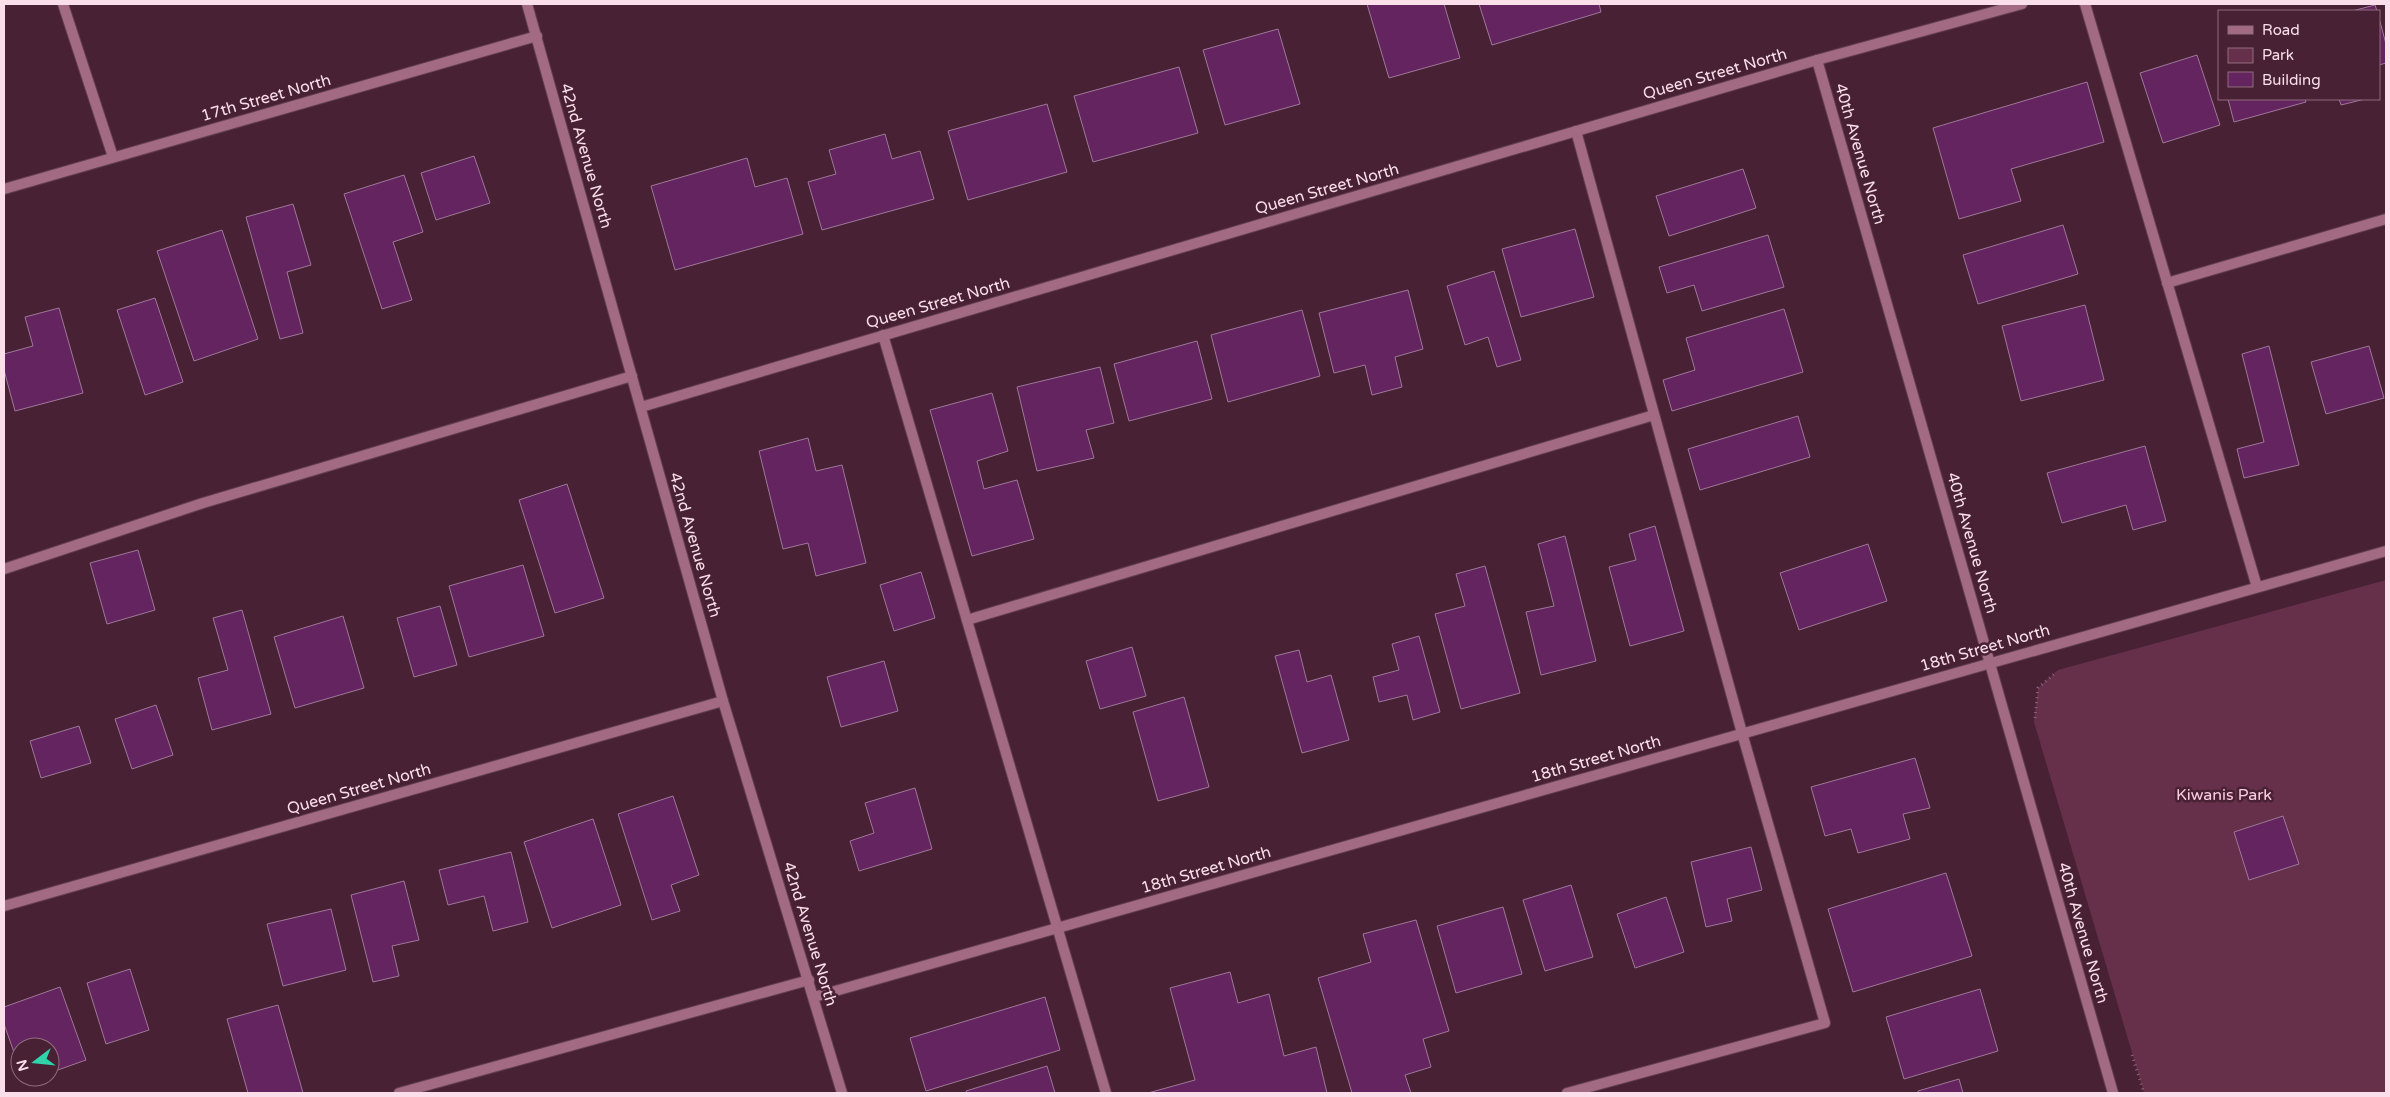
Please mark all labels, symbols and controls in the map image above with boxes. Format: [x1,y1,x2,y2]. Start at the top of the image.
legend [2218,10,2380,100]
text: Road [2262,21,2300,39]
street label: Queen Street North [1641,44,1789,104]
text: Park [2262,46,2294,64]
street label: 17th Street North [199,70,333,126]
text: Building [2262,71,2321,89]
street label: 42nd Avenue North [556,81,616,231]
street label: 40th Avenue North [1830,81,1890,227]
street label: Queen Street North [1253,159,1401,219]
street label: Queen Street North [864,273,1012,333]
street label: 42nd Avenue North [665,470,725,620]
street label: 40th Avenue North [1942,470,2002,616]
street label: 18th Street North [1918,620,2052,676]
street label: 18th Street North [1529,731,1663,787]
street label: Queen Street North [285,759,433,819]
park label: Kiwanis Park [2176,785,2272,805]
street label: 18th Street North [1139,842,1273,898]
street label: 42nd Avenue North [779,859,841,1009]
street label: 40th Avenue North [2053,860,2113,1006]
north arrow [10,1037,60,1087]
text: N [13,1058,33,1073]

